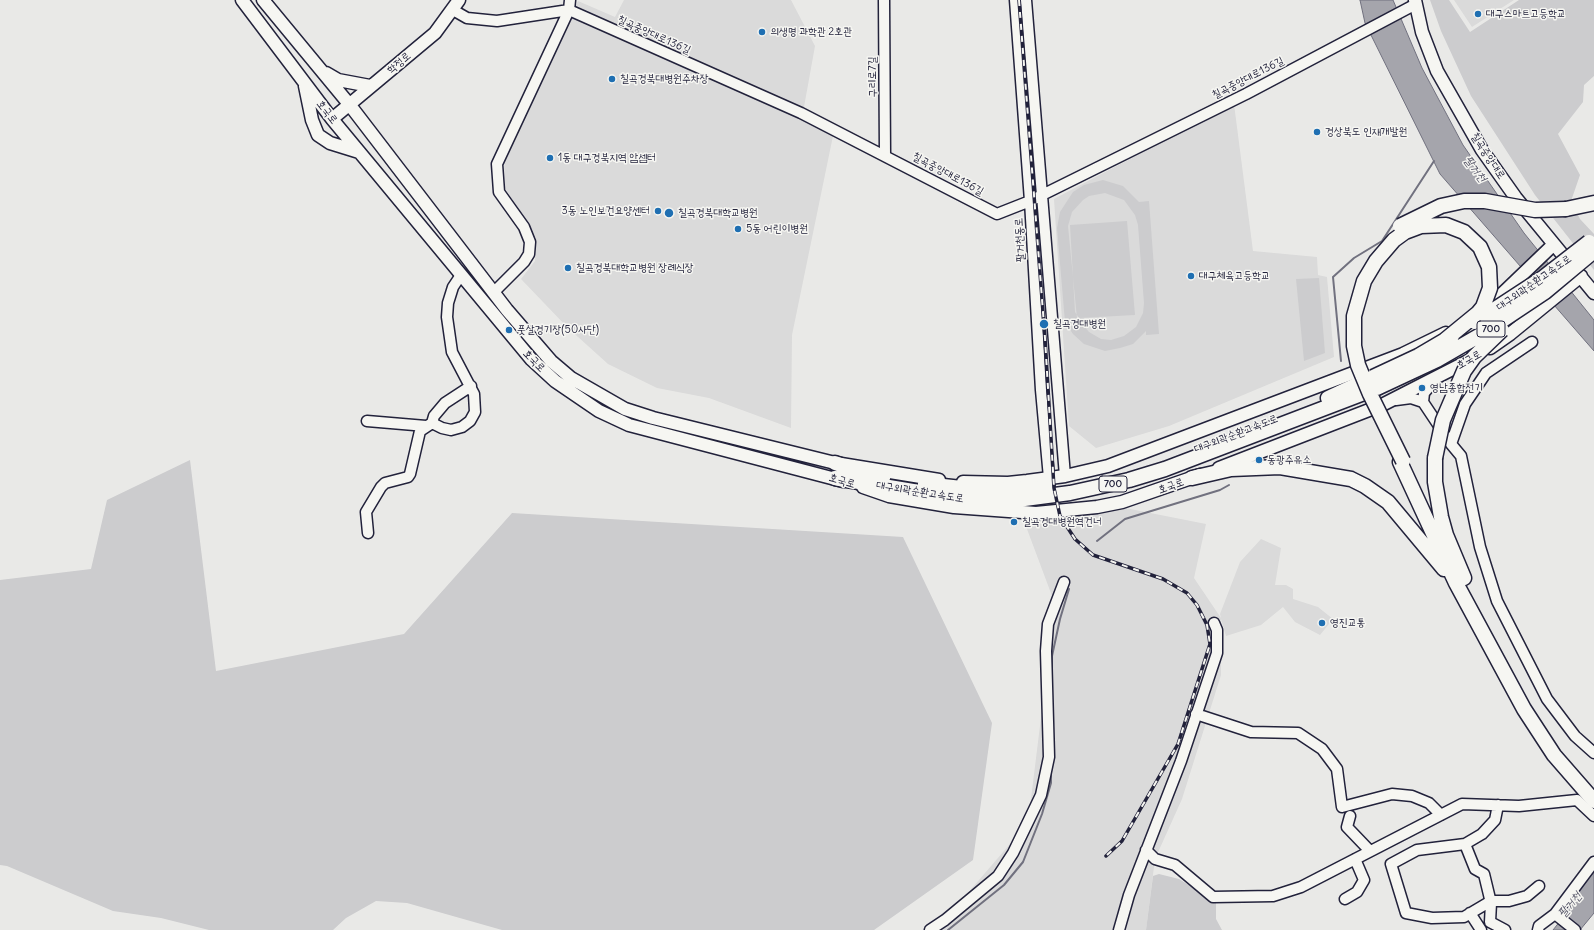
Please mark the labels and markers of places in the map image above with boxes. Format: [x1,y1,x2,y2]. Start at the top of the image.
place label: 대구스마트고등학교 [1486,7,1566,21]
marker: 대구스마트고등학교 [1473,9,1483,19]
place label: 의생명 과학관 2호관 [770,25,852,39]
marker: 의생명 과학관 2호관 [757,27,767,37]
place label: 칠곡경북대병원주차장 [620,72,709,86]
marker: 칠곡경북대병원주차장 [607,74,617,84]
place label: 경상북도 인재개발원 [1325,125,1407,139]
marker: 경상북도 인재개발원 [1312,127,1322,137]
place label: 1동 대구경북지역 암셈터 [558,151,656,165]
marker: 1동 대구경북지역 암셈터 [545,153,555,163]
place label: 3동 노인보건요양센터 [561,204,650,218]
marker: 3동 노인보건요양센터 [653,206,663,216]
place label: 칠곡경북대학교병원 [678,206,758,220]
marker: 칠곡경북대학교병원 [663,207,675,219]
place label: 5동 어린이병원 [746,222,808,236]
marker: 5동 어린이병원 [733,224,743,234]
place label: 칠곡경북대학교병원 장례식장 [576,261,694,275]
marker: 칠곡경북대학교병원 장례식장 [563,263,573,273]
place label: 대구체육고등학교 [1199,269,1270,283]
marker: 대구체육고등학교 [1186,271,1196,281]
place label: 칠곡경대병원 [1053,317,1106,331]
marker: 칠곡경대병원 [1038,318,1050,330]
place label: 풋살경기장(50사단) [517,323,599,337]
marker: 풋살경기장(50사단) [504,325,514,335]
place label: 영남종합전기 [1430,381,1483,395]
marker: 영남종합전기 [1417,383,1427,393]
place label: 동광주유소 [1267,453,1311,467]
marker: 동광주유소 [1254,455,1264,465]
place label: 칠곡경대병원역건너 [1022,515,1102,529]
marker: 칠곡경대병원역건너 [1009,517,1019,527]
place label: 영진교통 [1330,616,1365,630]
marker: 영진교통 [1317,618,1327,628]

